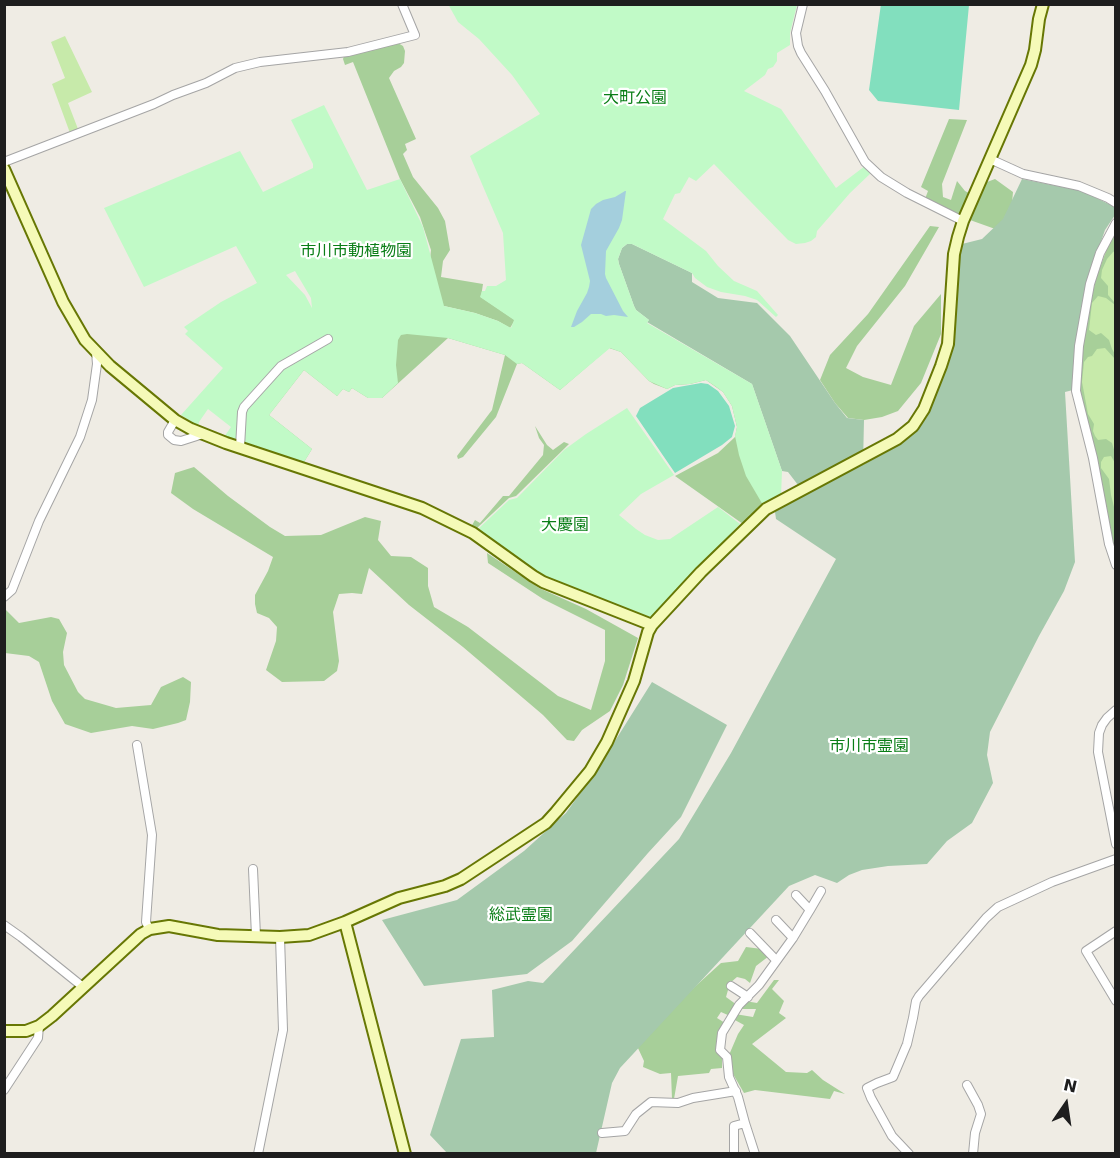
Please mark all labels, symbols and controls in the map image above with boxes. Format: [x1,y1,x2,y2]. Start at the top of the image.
park label: 大町公園 [603,89,667,109]
park label: 市川市動植物園 [300,242,412,262]
park label: 大慶園 [541,516,589,536]
park label: 市川市霊園 [829,737,909,757]
park label: 総武霊園 [489,906,553,926]
north arrow [1036,1074,1096,1134]
text: N [1061,1075,1079,1097]

